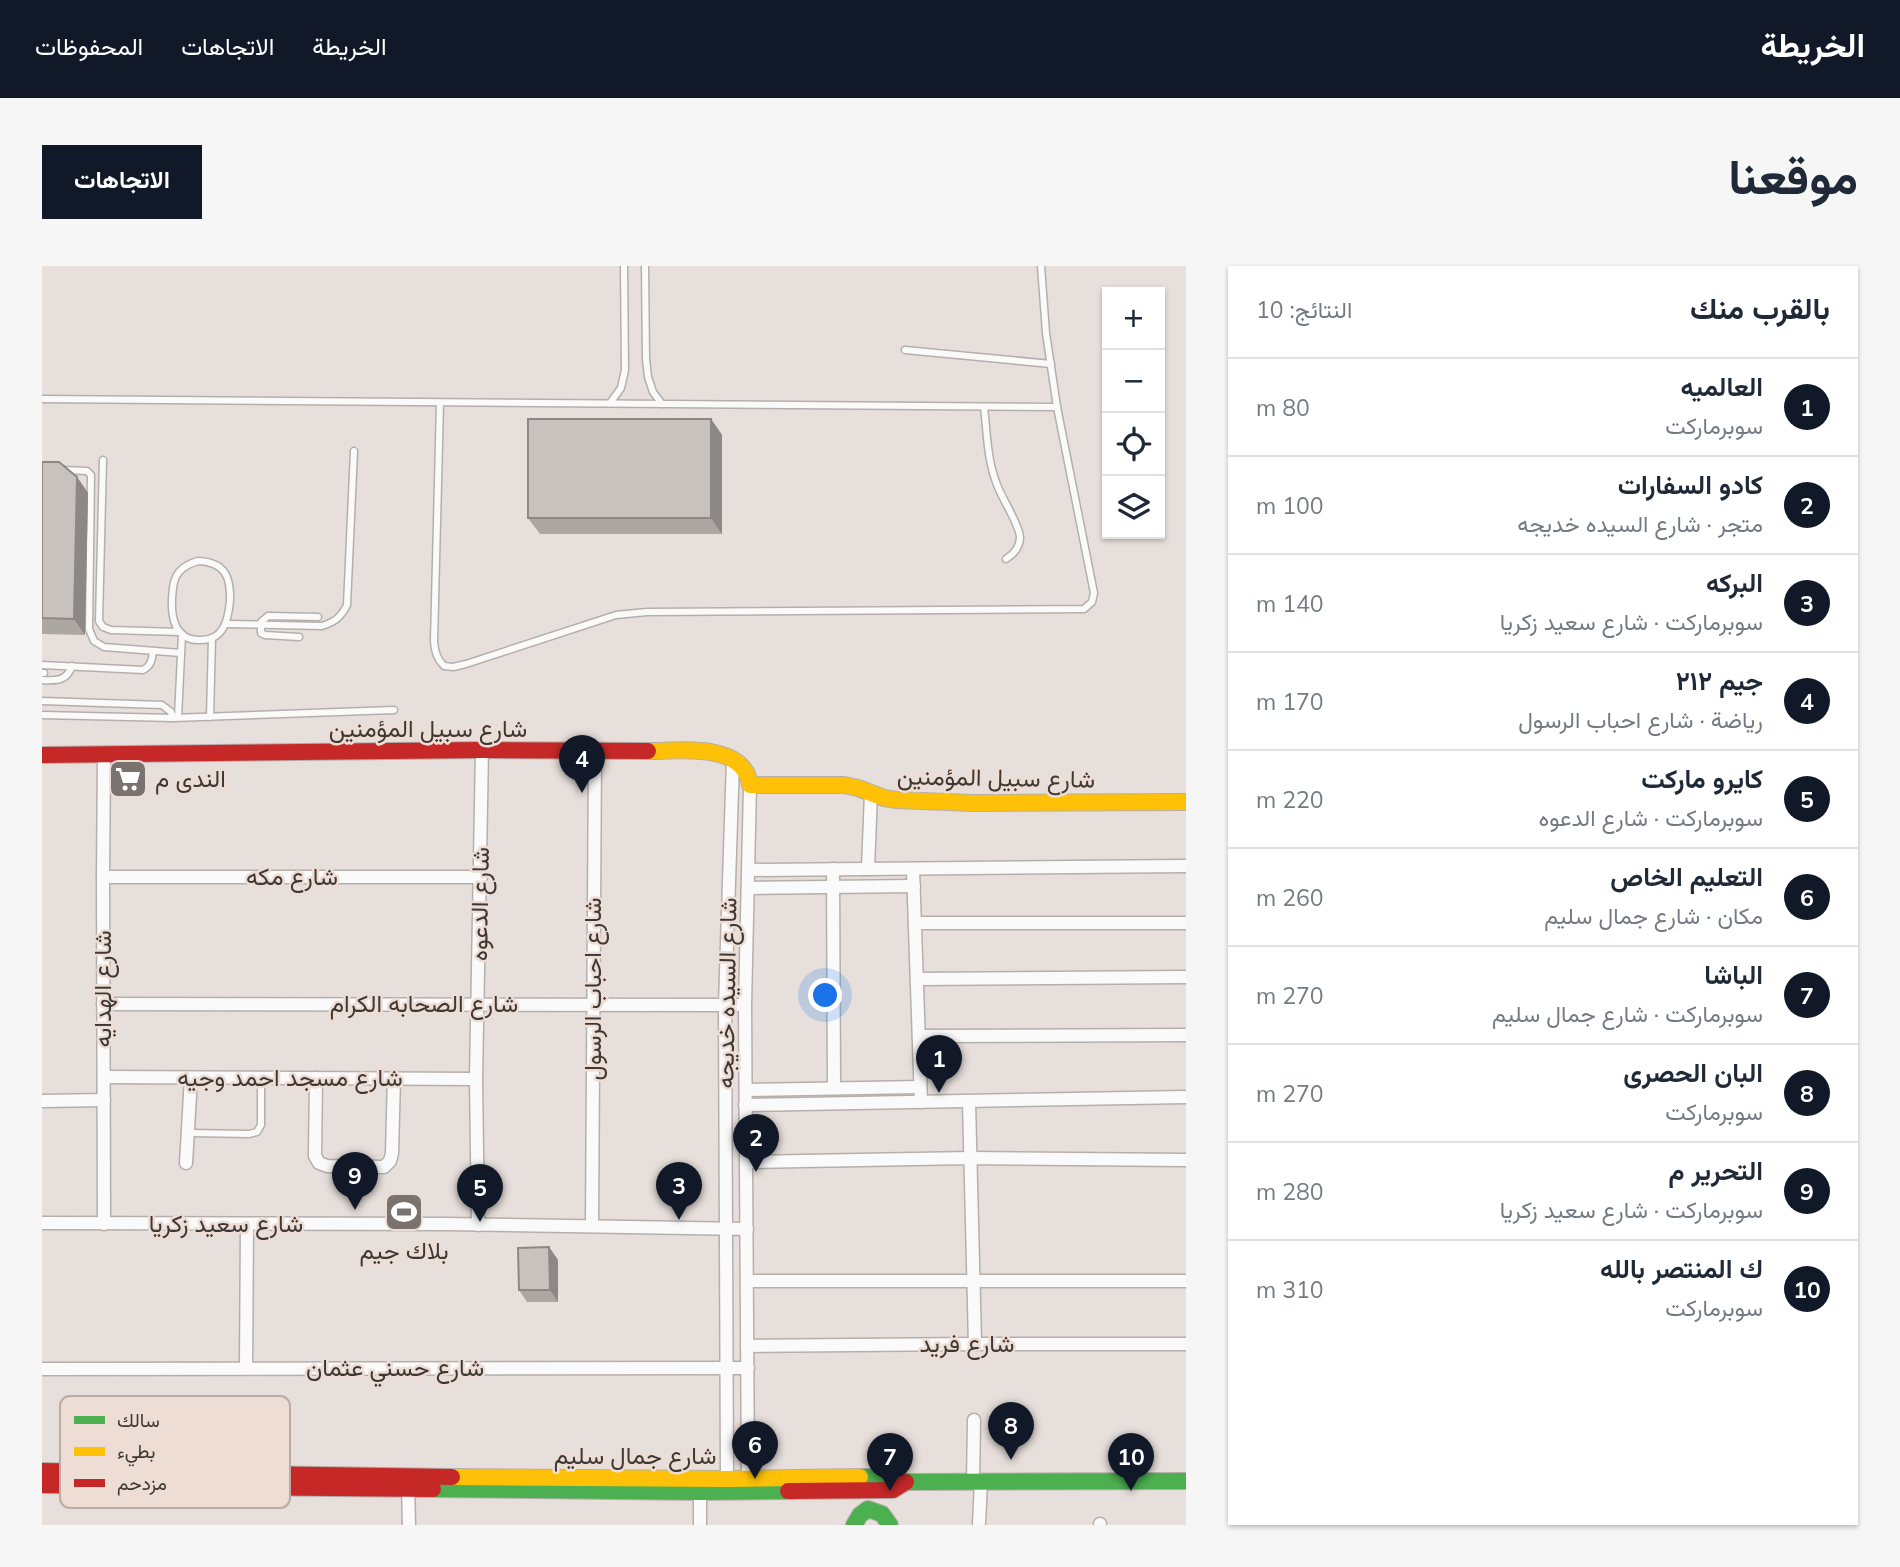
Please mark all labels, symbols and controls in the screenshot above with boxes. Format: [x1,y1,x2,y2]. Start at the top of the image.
text: الخريطة [1761,24,1865,65]
text: المحفوظات [35,31,143,61]
text: الاتجاهات [181,31,274,61]
text: الخريطة [312,31,387,61]
button: الاتجاهات [42,145,202,219]
text: موقعنا [1728,145,1858,206]
map controls [1102,287,1165,539]
button: + [1102,287,1165,350]
text: بالقرب منك [1690,289,1830,327]
text: النتائج: 10 [1256,295,1352,324]
button: − [1102,350,1165,413]
text: العالميه [1680,370,1763,403]
text: 80 m [1256,393,1310,422]
text: 1 [1800,393,1814,422]
text: سوبرماركت [1665,411,1763,440]
button: locate [1102,413,1165,476]
text: كادو السفارات [1618,468,1763,501]
button: layers [1102,476,1165,539]
text: 100 m [1256,491,1324,520]
text: 2 [1800,491,1814,520]
text: متجر · شارع السيده خديجه [1517,509,1763,538]
text: البركه [1706,566,1763,599]
text: 140 m [1256,589,1324,618]
text: 3 [1800,589,1814,618]
text: سوبرماركت · شارع سعيد زكريا [1500,607,1763,636]
text: جيم ٢١٢ [1676,664,1763,697]
text: 170 m [1256,687,1324,716]
text: 4 [1800,687,1814,716]
text: رياضة · شارع احباب الرسول [1518,705,1763,734]
street label: شارع سبيل المؤمنين [329,713,527,745]
pin: 4 [559,735,605,793]
supermarket icon: الندى م [107,758,149,800]
street label: شارع سبيل المؤمنين [897,760,1095,796]
text: كايرو ماركت [1641,762,1763,795]
place label: الندى م [155,763,226,795]
text: 220 m [1256,785,1324,814]
text: 5 [1800,785,1814,814]
text: سوبرماركت · شارع الدعوه [1538,803,1763,832]
street label: شارع الدعوه [463,847,497,961]
text: التعليم الخاص [1610,860,1763,893]
street label: شارع مكه [246,861,338,893]
text: 260 m [1256,883,1324,912]
text: 6 [1800,883,1814,912]
street label: شارع السيده خديجه [709,897,745,1089]
street label: شارع احباب الرسول [577,898,609,1080]
text: مكان · شارع جمال سليم [1544,901,1763,930]
street label: شارع الهدايه [87,930,119,1048]
text: الباشا [1704,958,1763,991]
your location [808,978,842,1012]
text: 270 m [1256,981,1324,1010]
text: 7 [1800,981,1814,1010]
street label: شارع الصحابه الكرام [330,988,518,1020]
text: سوبرماركت · شارع جمال سليم [1492,999,1763,1028]
pin: 1 [916,1035,962,1093]
text: البان الحصرى [1623,1056,1763,1089]
street label: شارع مسجد احمد وجيه [177,1062,403,1094]
text: 270 m [1256,1079,1324,1108]
text: 8 [1800,1079,1814,1108]
text: سوبرماركت [1665,1097,1763,1126]
pin: 2 [733,1114,779,1172]
pin: 9 [332,1152,378,1210]
text: التحرير م [1668,1154,1763,1187]
pin: 3 [656,1162,702,1220]
pin: 5 [457,1164,503,1222]
text: 280 m [1256,1177,1324,1206]
text: 9 [1800,1177,1814,1206]
sports icon: بلاك جيم [383,1191,425,1233]
text: سوبرماركت · شارع سعيد زكريا [1500,1195,1763,1224]
street label: شارع سعيد زكريا [149,1208,303,1240]
place label: بلاك جيم [360,1235,448,1267]
text: ك المنتصر بالله [1600,1252,1763,1285]
text: 310 m [1256,1275,1324,1304]
text: 10 [1793,1275,1821,1304]
text: سوبرماركت [1665,1293,1763,1322]
street label: شارع فريد [919,1328,1015,1360]
street label: شارع حسني عثمان [306,1352,484,1387]
legend [60,1396,290,1508]
pin: 8 [988,1402,1034,1460]
text: سالك [117,1408,160,1432]
pin: 6 [732,1421,778,1479]
pin: 7 [867,1433,913,1491]
pin: 10 [1108,1433,1154,1491]
text: بطيء [117,1439,155,1467]
street label: شارع جمال سليم [554,1440,716,1472]
text: مزدحم [117,1471,167,1496]

